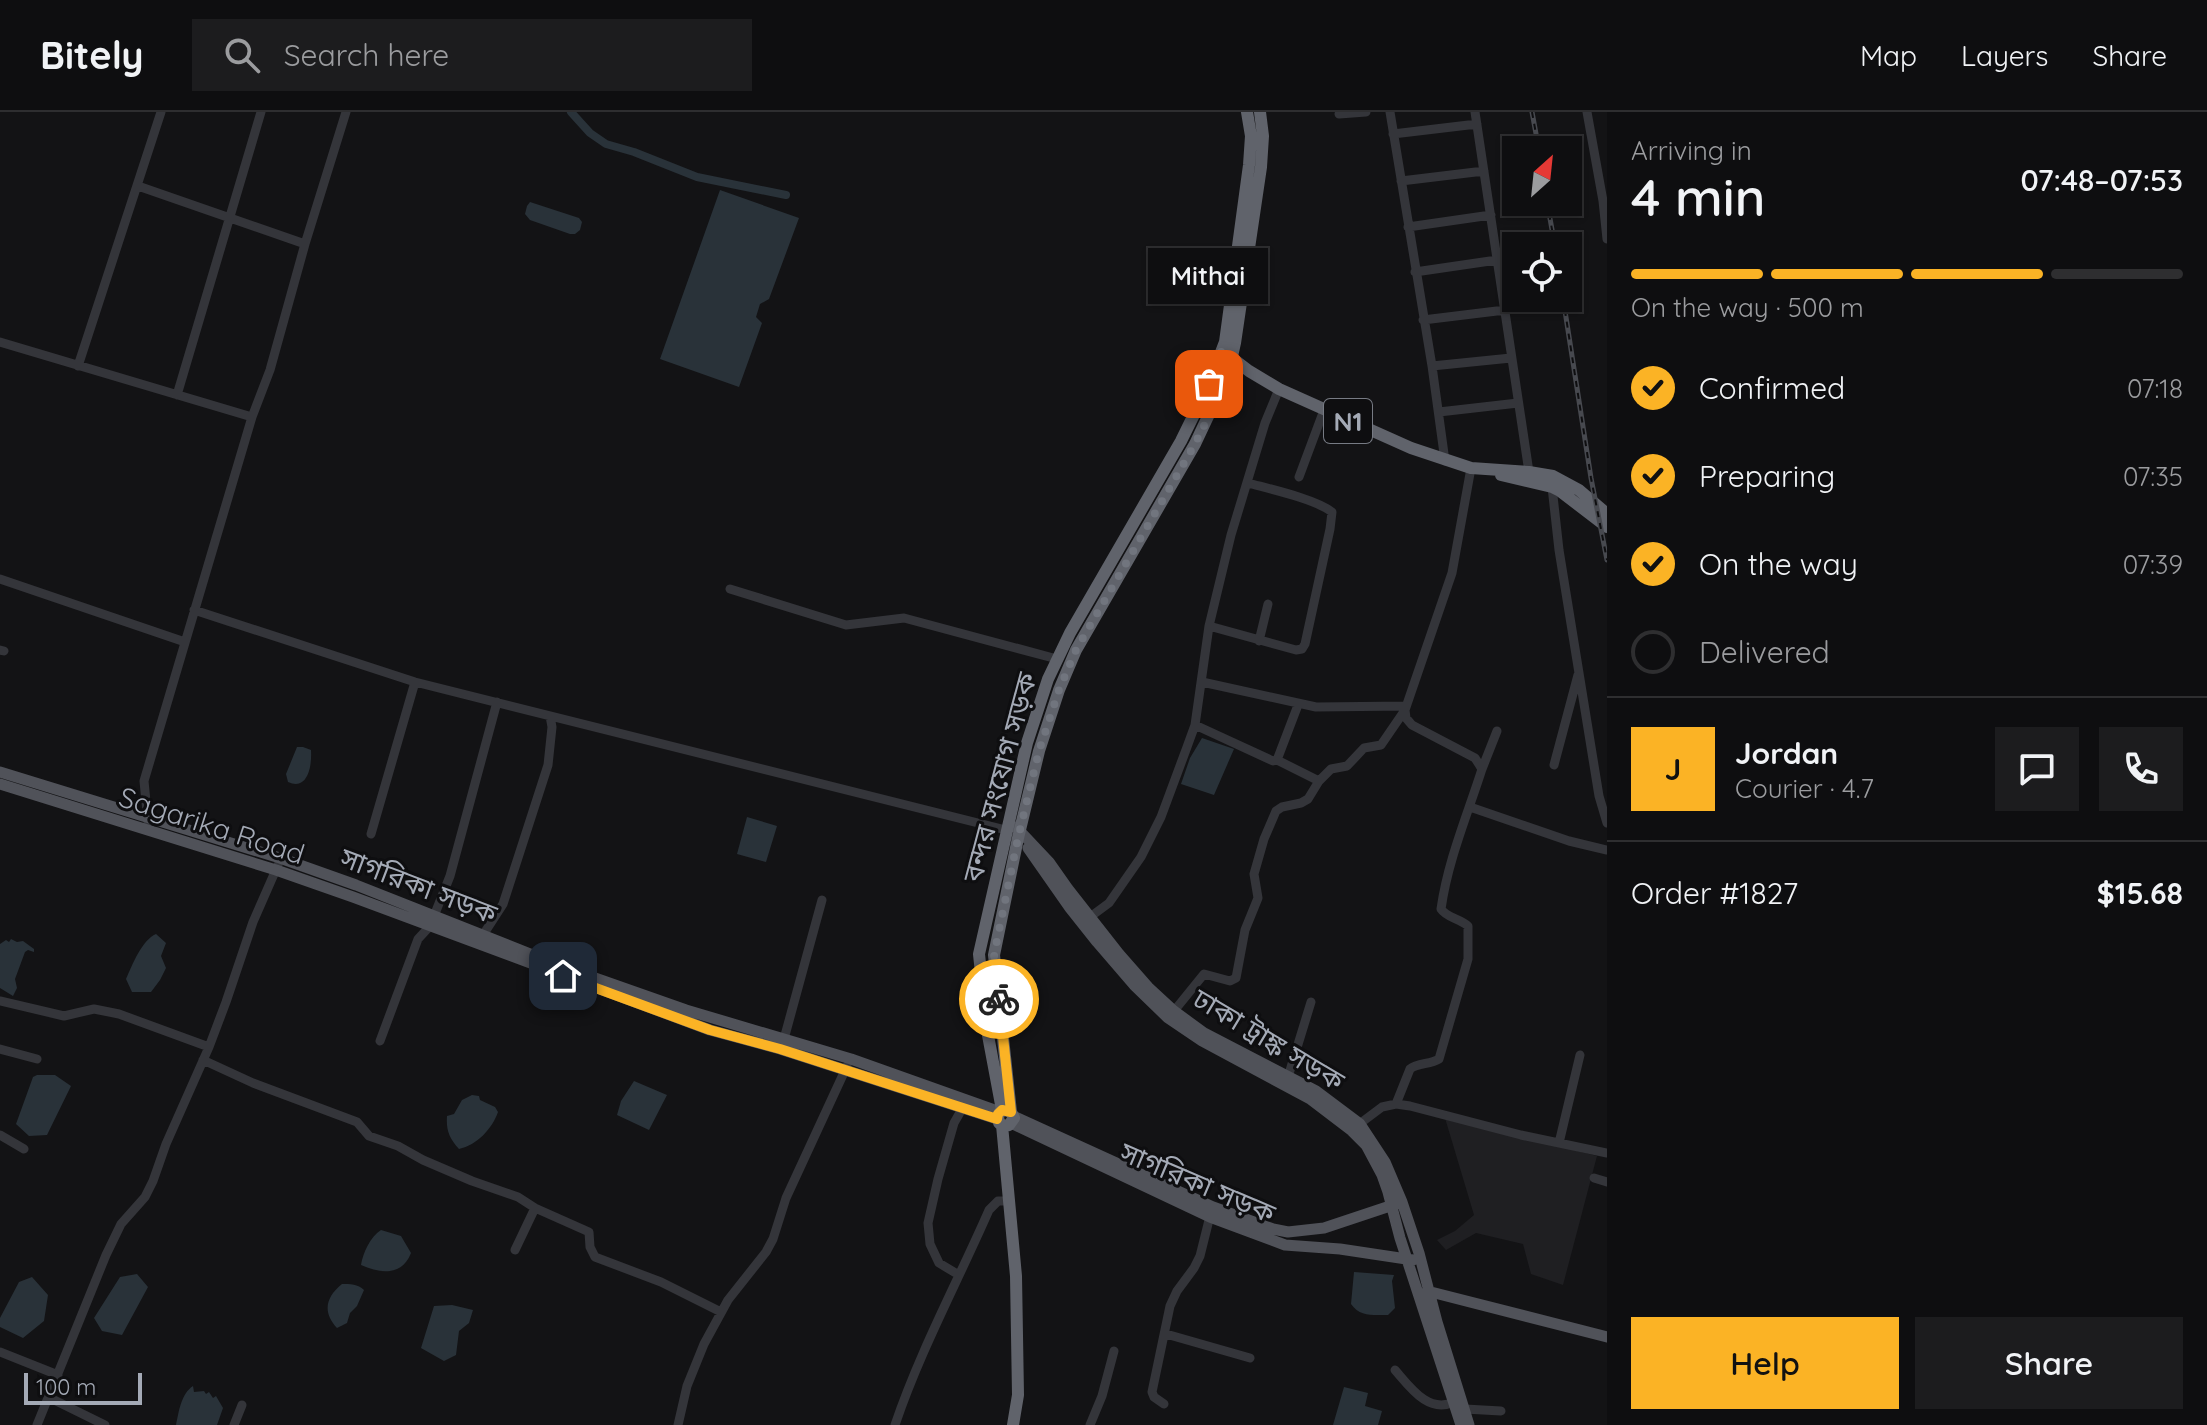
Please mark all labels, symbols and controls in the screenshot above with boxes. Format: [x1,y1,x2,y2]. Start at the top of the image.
search box [192,19,752,91]
text: Bitely [40,31,144,79]
icon: search [220,33,264,77]
text: Search here [284,36,449,74]
text: Map [1860,38,1917,73]
text: Layers [1961,38,2048,73]
text: Share [2092,38,2167,73]
text: Arriving in [1631,134,1752,167]
north arrow [1502,136,1582,216]
map controls [1502,136,1582,312]
text: 07:48–07:53 [2021,161,2183,199]
text: 4 min [1631,164,1765,229]
button: locate [1502,232,1582,312]
callout: Mithai [1149,248,1269,304]
text: Mithai [1171,259,1245,292]
text: On the way · 500 m [1631,291,1864,324]
pin [1175,350,1243,418]
icon: bag [1187,362,1231,406]
icon: check [1631,366,1675,410]
text: Confirmed [1699,369,1845,407]
text: 07:18 [2127,372,2183,405]
road number: N1 [1324,399,1372,443]
icon: check [1631,454,1675,498]
text: Preparing [1699,457,1835,495]
text: 07:35 [2123,460,2183,493]
icon: check [1631,542,1675,586]
text: On the way [1699,545,1858,583]
text: 07:39 [2123,548,2183,581]
text: Delivered [1699,633,1830,671]
street label: বন্দর সংযোগ সড়ক [954,668,1044,887]
button: chat [1995,727,2079,811]
button: phone [2099,727,2183,811]
text: Jordan [1735,734,1838,772]
text: J [1665,750,1681,788]
text: Courier · 4.7 [1735,772,1874,805]
street label: Sagarika Road [115,779,309,871]
street label: সাগরিকা সড়ক [335,839,503,931]
text: Order #1827 [1631,874,1798,912]
text: $15.68 [2097,874,2183,912]
pin [529,942,597,1010]
icon: home [541,954,585,998]
courier [959,959,1039,1039]
icon: bike [977,977,1021,1021]
street label: ঢাকা ট্রাঙ্ক সড়ক [1186,980,1351,1098]
street label: সাগরিকা সড়ক [1114,1133,1281,1230]
button: Help [1631,1317,1899,1409]
button: Share [1915,1317,2183,1409]
scale bar [24,1369,142,1405]
text: 100 m [36,1373,96,1401]

